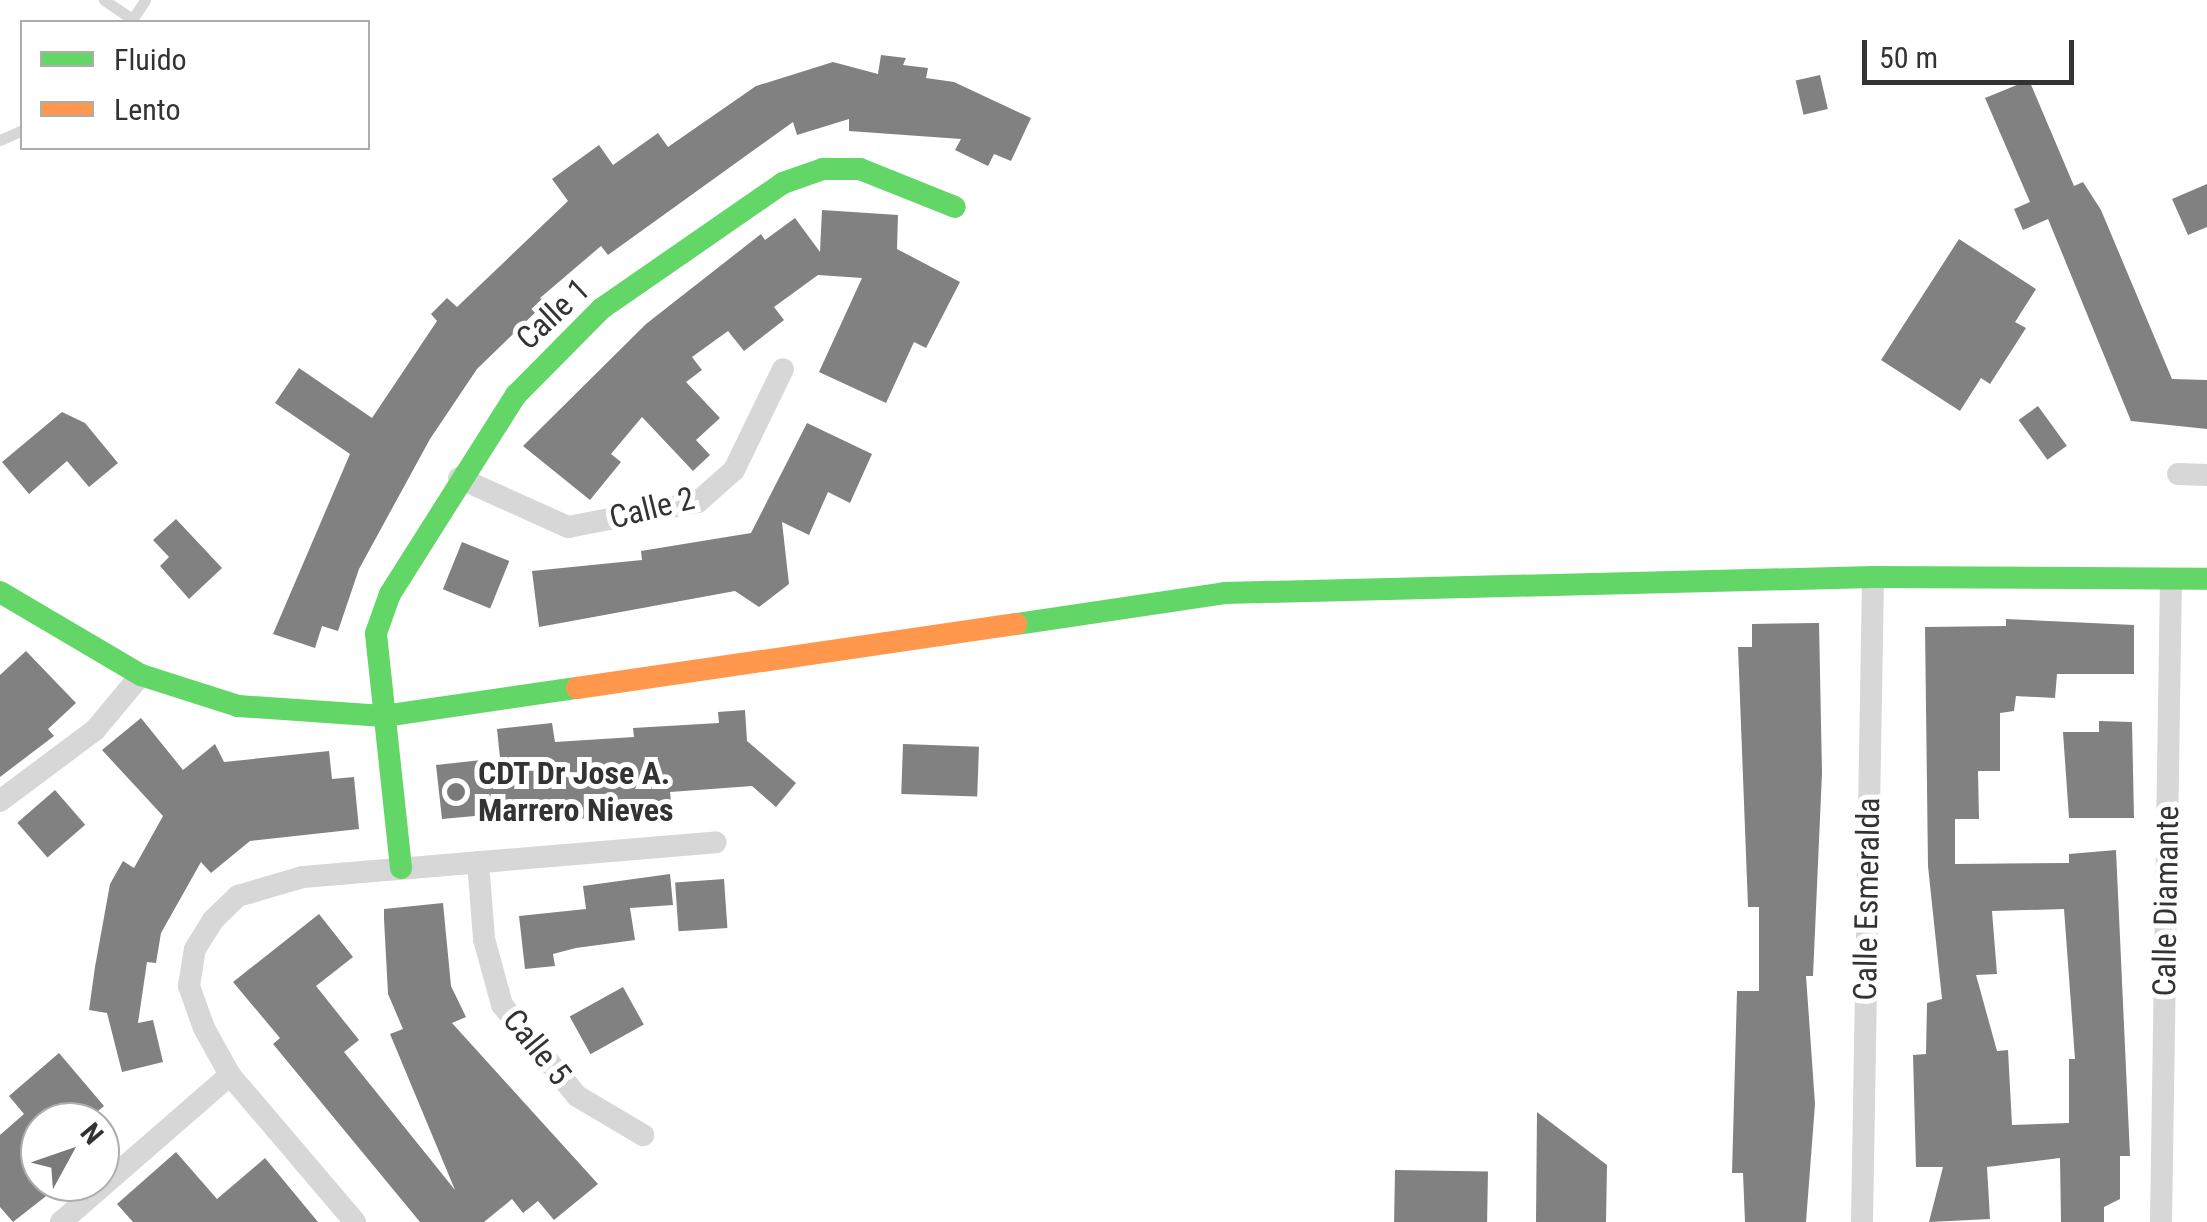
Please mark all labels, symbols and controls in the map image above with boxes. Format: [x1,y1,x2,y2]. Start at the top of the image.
legend [20,20,370,150]
scale bar [1867,20,2080,82]
text: 50 m [1879,40,1938,75]
text: Fluido [114,42,187,77]
text: Lento [114,92,181,127]
street label: Calle 1 [508,271,598,357]
street label: Calle 2 [605,479,699,537]
place label: CDT Dr Jose A. Marrero Nieves [478,755,674,830]
marker: CDT Dr Jose A. Marrero Nieves [443,779,469,805]
street label: Calle Esmeralda [1846,797,1888,1001]
street label: Calle Diamante [2145,805,2187,997]
street label: Calle 5 [495,1001,579,1093]
north arrow [20,1102,120,1202]
text: N [74,1117,110,1151]

